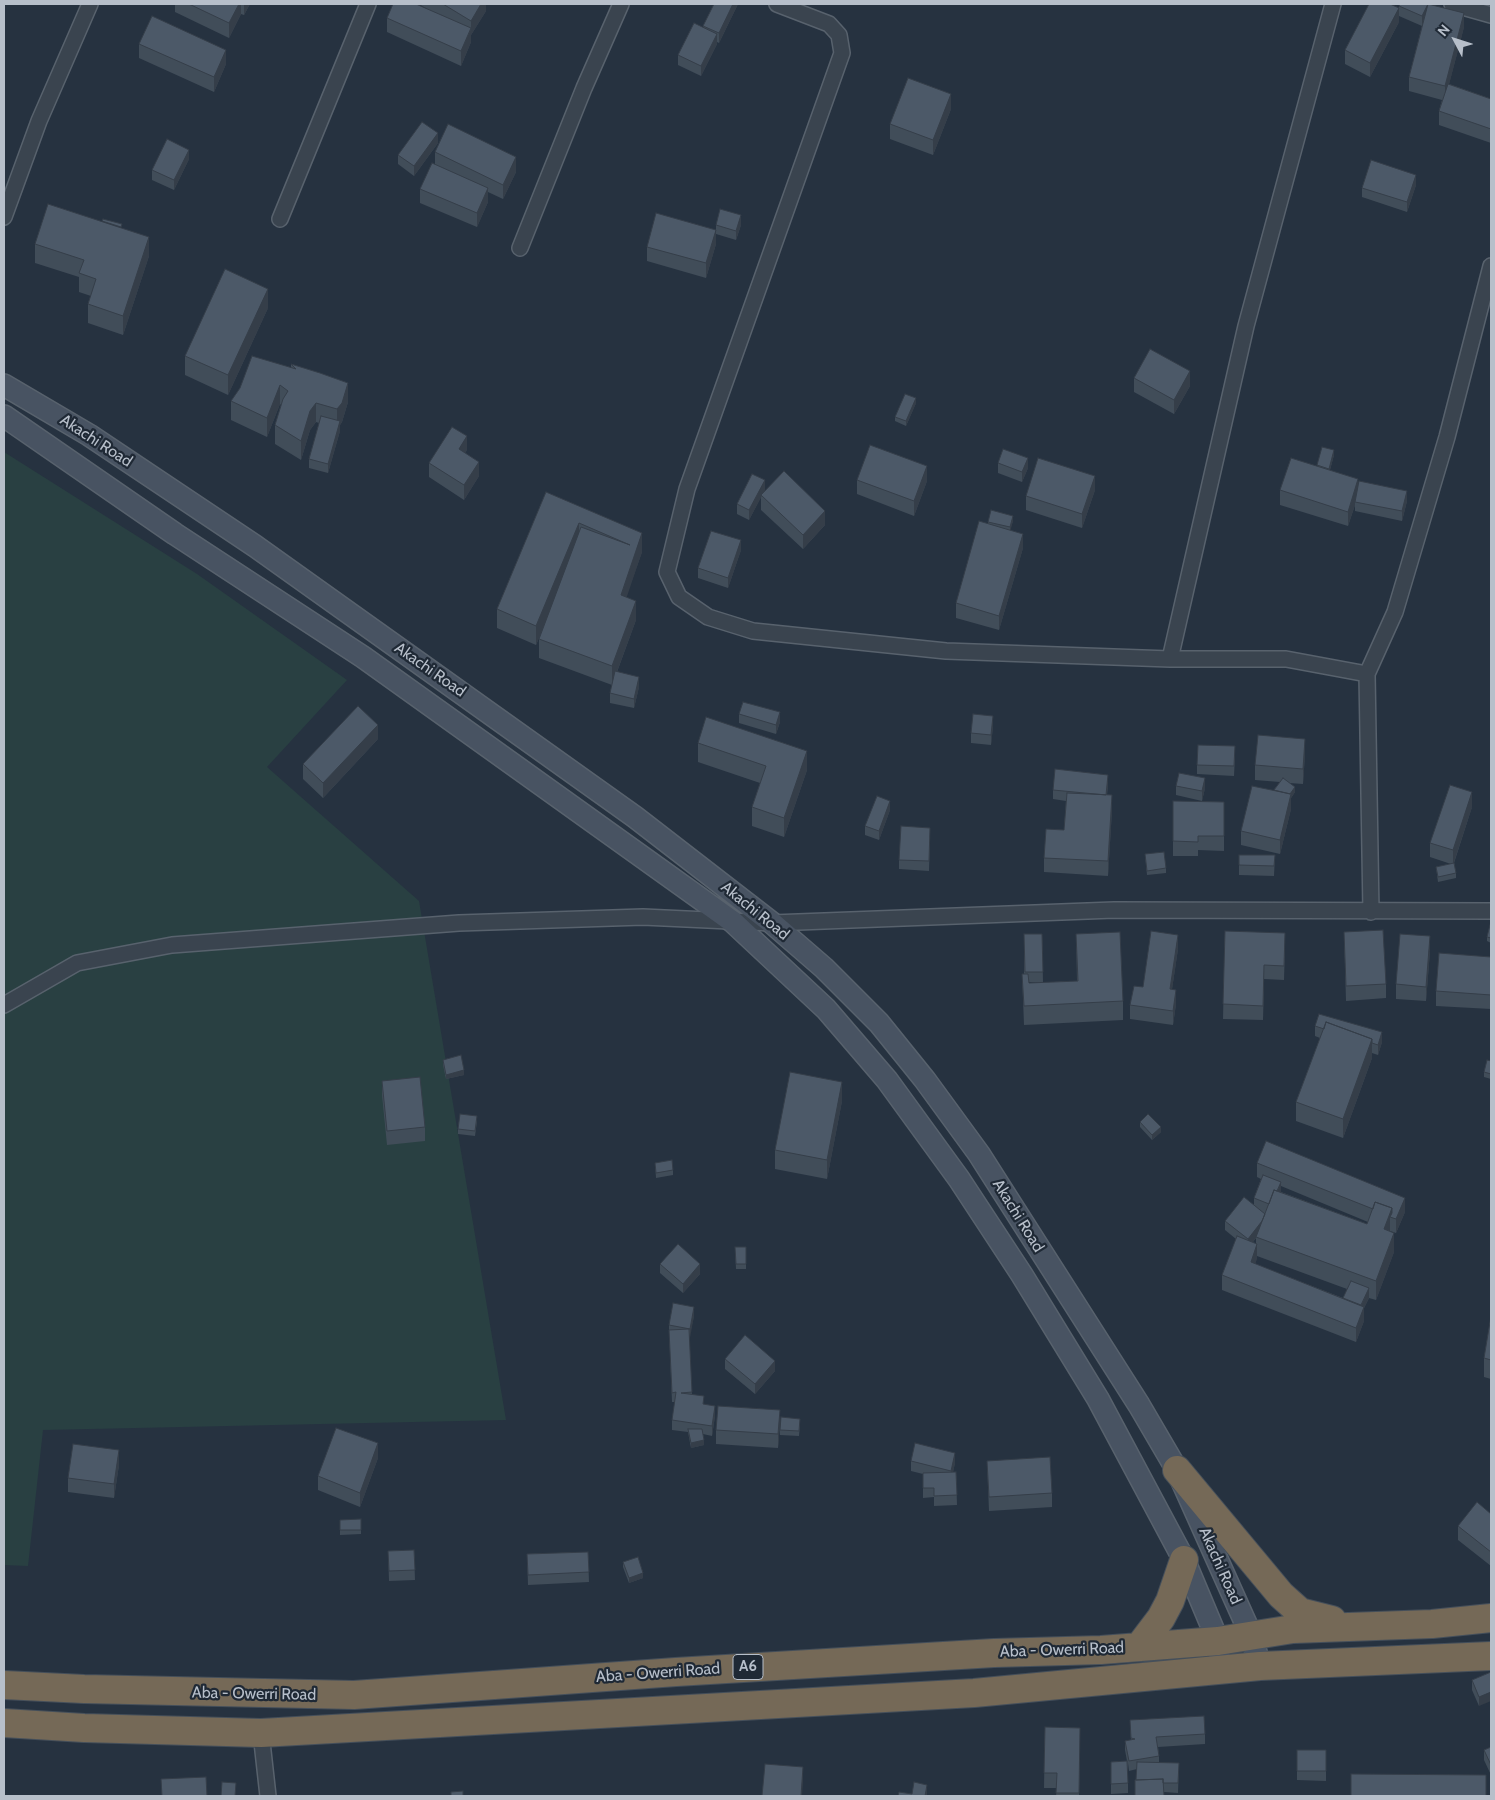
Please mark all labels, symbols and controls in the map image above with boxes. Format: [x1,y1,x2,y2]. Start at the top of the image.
north arrow [1430,15,1480,65]
text: N [1433,21,1454,40]
street label: Akachi Road [56,411,136,471]
street label: Akachi Road [391,639,469,701]
street label: Akachi Road [717,878,793,944]
street label: Akachi Road [988,1176,1048,1256]
street label: Akachi Road [1195,1525,1245,1607]
street label: Aba - Owerri Road [1000,1638,1124,1662]
road number: A6 [733,1654,763,1680]
street label: Aba - Owerri Road [595,1659,721,1687]
street label: Aba - Owerri Road [192,1683,316,1705]

